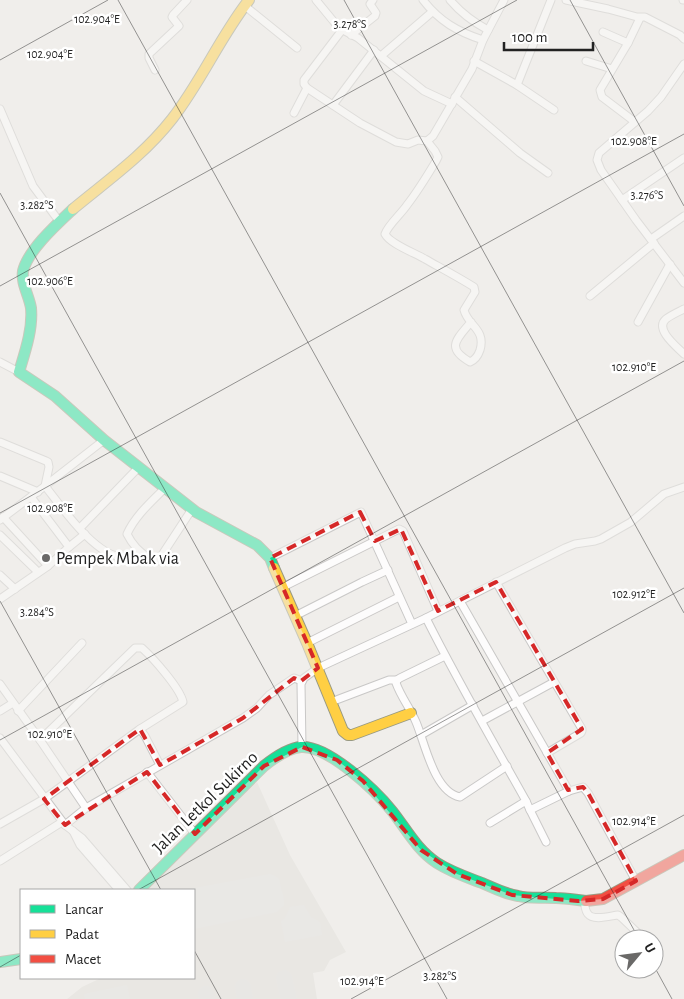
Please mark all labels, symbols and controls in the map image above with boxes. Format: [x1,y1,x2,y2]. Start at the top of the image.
text: 102.904°E [74,13,120,25]
text: 3.278°S [333,18,367,30]
scale bar [504,20,593,52]
text: 100 m [512,30,547,45]
text: 102.904°E [27,48,73,60]
text: 102.908°E [611,135,657,147]
text: 3.276°S [631,189,664,201]
text: 3.282°S [20,199,54,211]
text: 102.906°E [27,275,73,287]
text: 102.910°E [612,361,656,373]
text: 102.908°E [27,502,73,514]
place label: Pempek Mbak via [56,550,179,568]
marker: Pempek Mbak via [40,552,52,564]
text: 102.912°E [612,588,656,600]
text: 3.284°S [20,606,54,618]
text: 102.910°E [28,728,72,740]
street label: Jalan Letkol Sukirno [150,748,262,857]
text: 102.914°E [612,815,656,827]
legend [20,889,195,979]
text: Lancar [65,902,103,917]
text: Padat [65,927,99,942]
north arrow [614,929,664,979]
text: U [641,941,658,956]
text: Macet [65,952,101,967]
text: 3.282°S [423,970,457,982]
text: 102.914°E [340,975,384,987]

